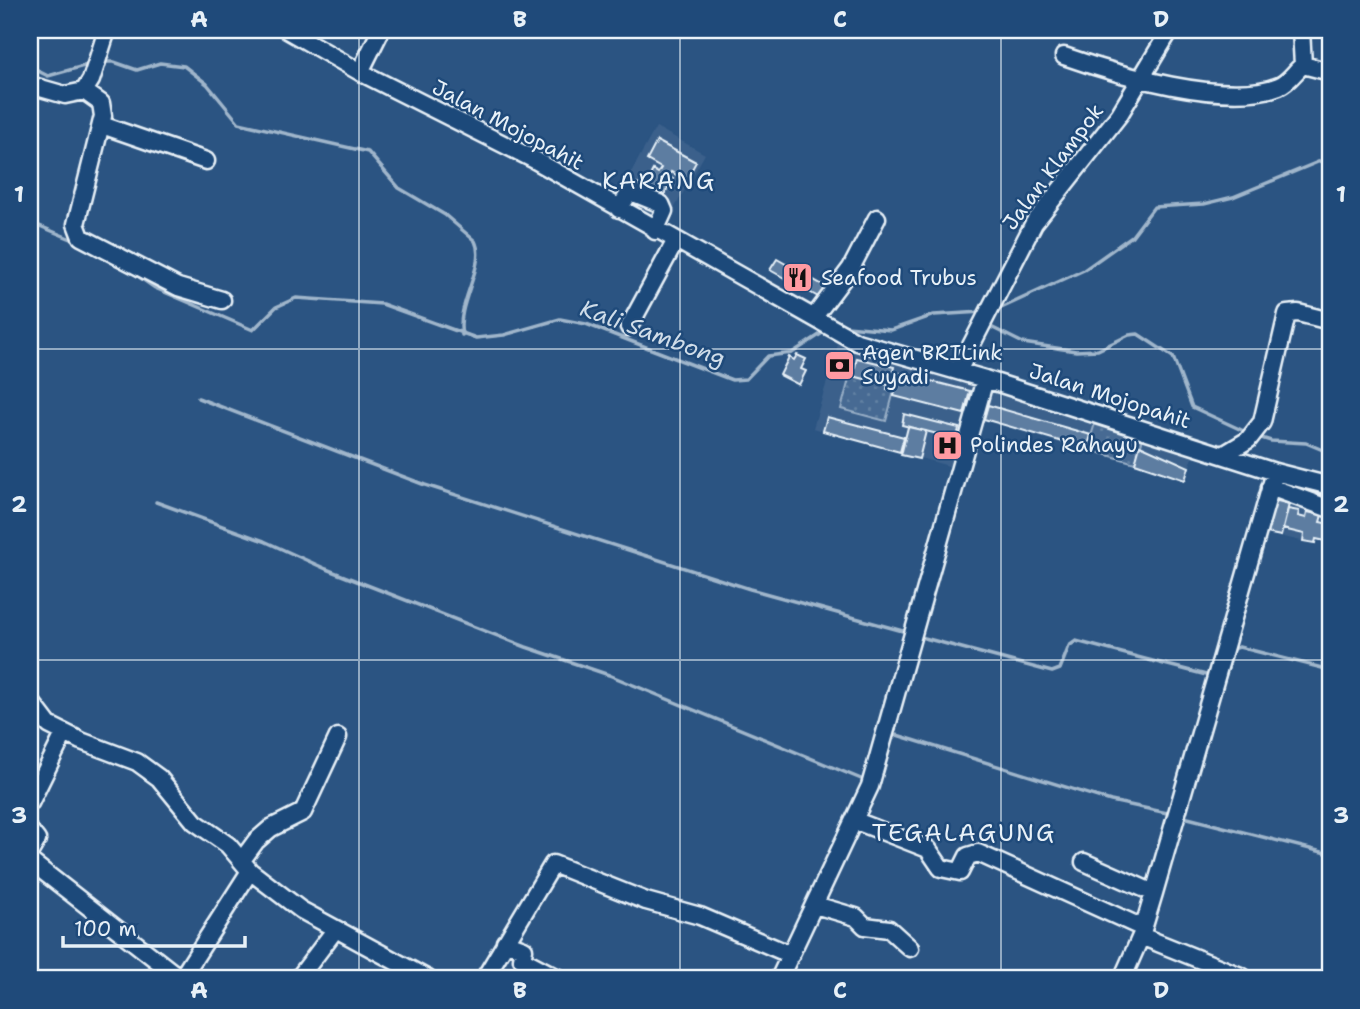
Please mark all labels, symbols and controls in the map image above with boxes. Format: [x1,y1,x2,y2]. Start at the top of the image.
text: A [190,4,208,34]
text: B [513,4,527,34]
text: C [833,4,847,34]
text: D [1153,4,1169,34]
street label: Jalan Mojopahit [427,73,589,177]
street label: Jalan Klampok [996,98,1110,236]
district label: KARANG [602,165,716,197]
text: 1 [14,179,24,209]
text: 1 [1336,179,1346,209]
restaurant icon: Seafood Trubus [781,261,815,295]
place label: Seafood Trubus [821,264,977,292]
water label: Kali Sambong [576,293,730,373]
place label: Agen BRILink Suyadi [862,339,1002,391]
bank icon: Agen BRILink Suyadi [822,348,856,382]
street label: Jalan Mojopahit [1026,357,1194,435]
hospital icon: Polindes Rahayu [930,428,964,462]
place label: Polindes Rahayu [970,431,1138,459]
text: 2 [11,489,27,519]
text: 2 [1333,489,1349,519]
text: 3 [11,800,27,830]
text: 3 [1333,800,1349,830]
district label: TEGALAGUNG [872,817,1056,849]
scale bar [63,904,245,948]
text: 100 m [74,915,137,943]
text: A [190,975,208,1005]
text: B [513,975,527,1005]
text: C [833,975,847,1005]
text: D [1153,975,1169,1005]

